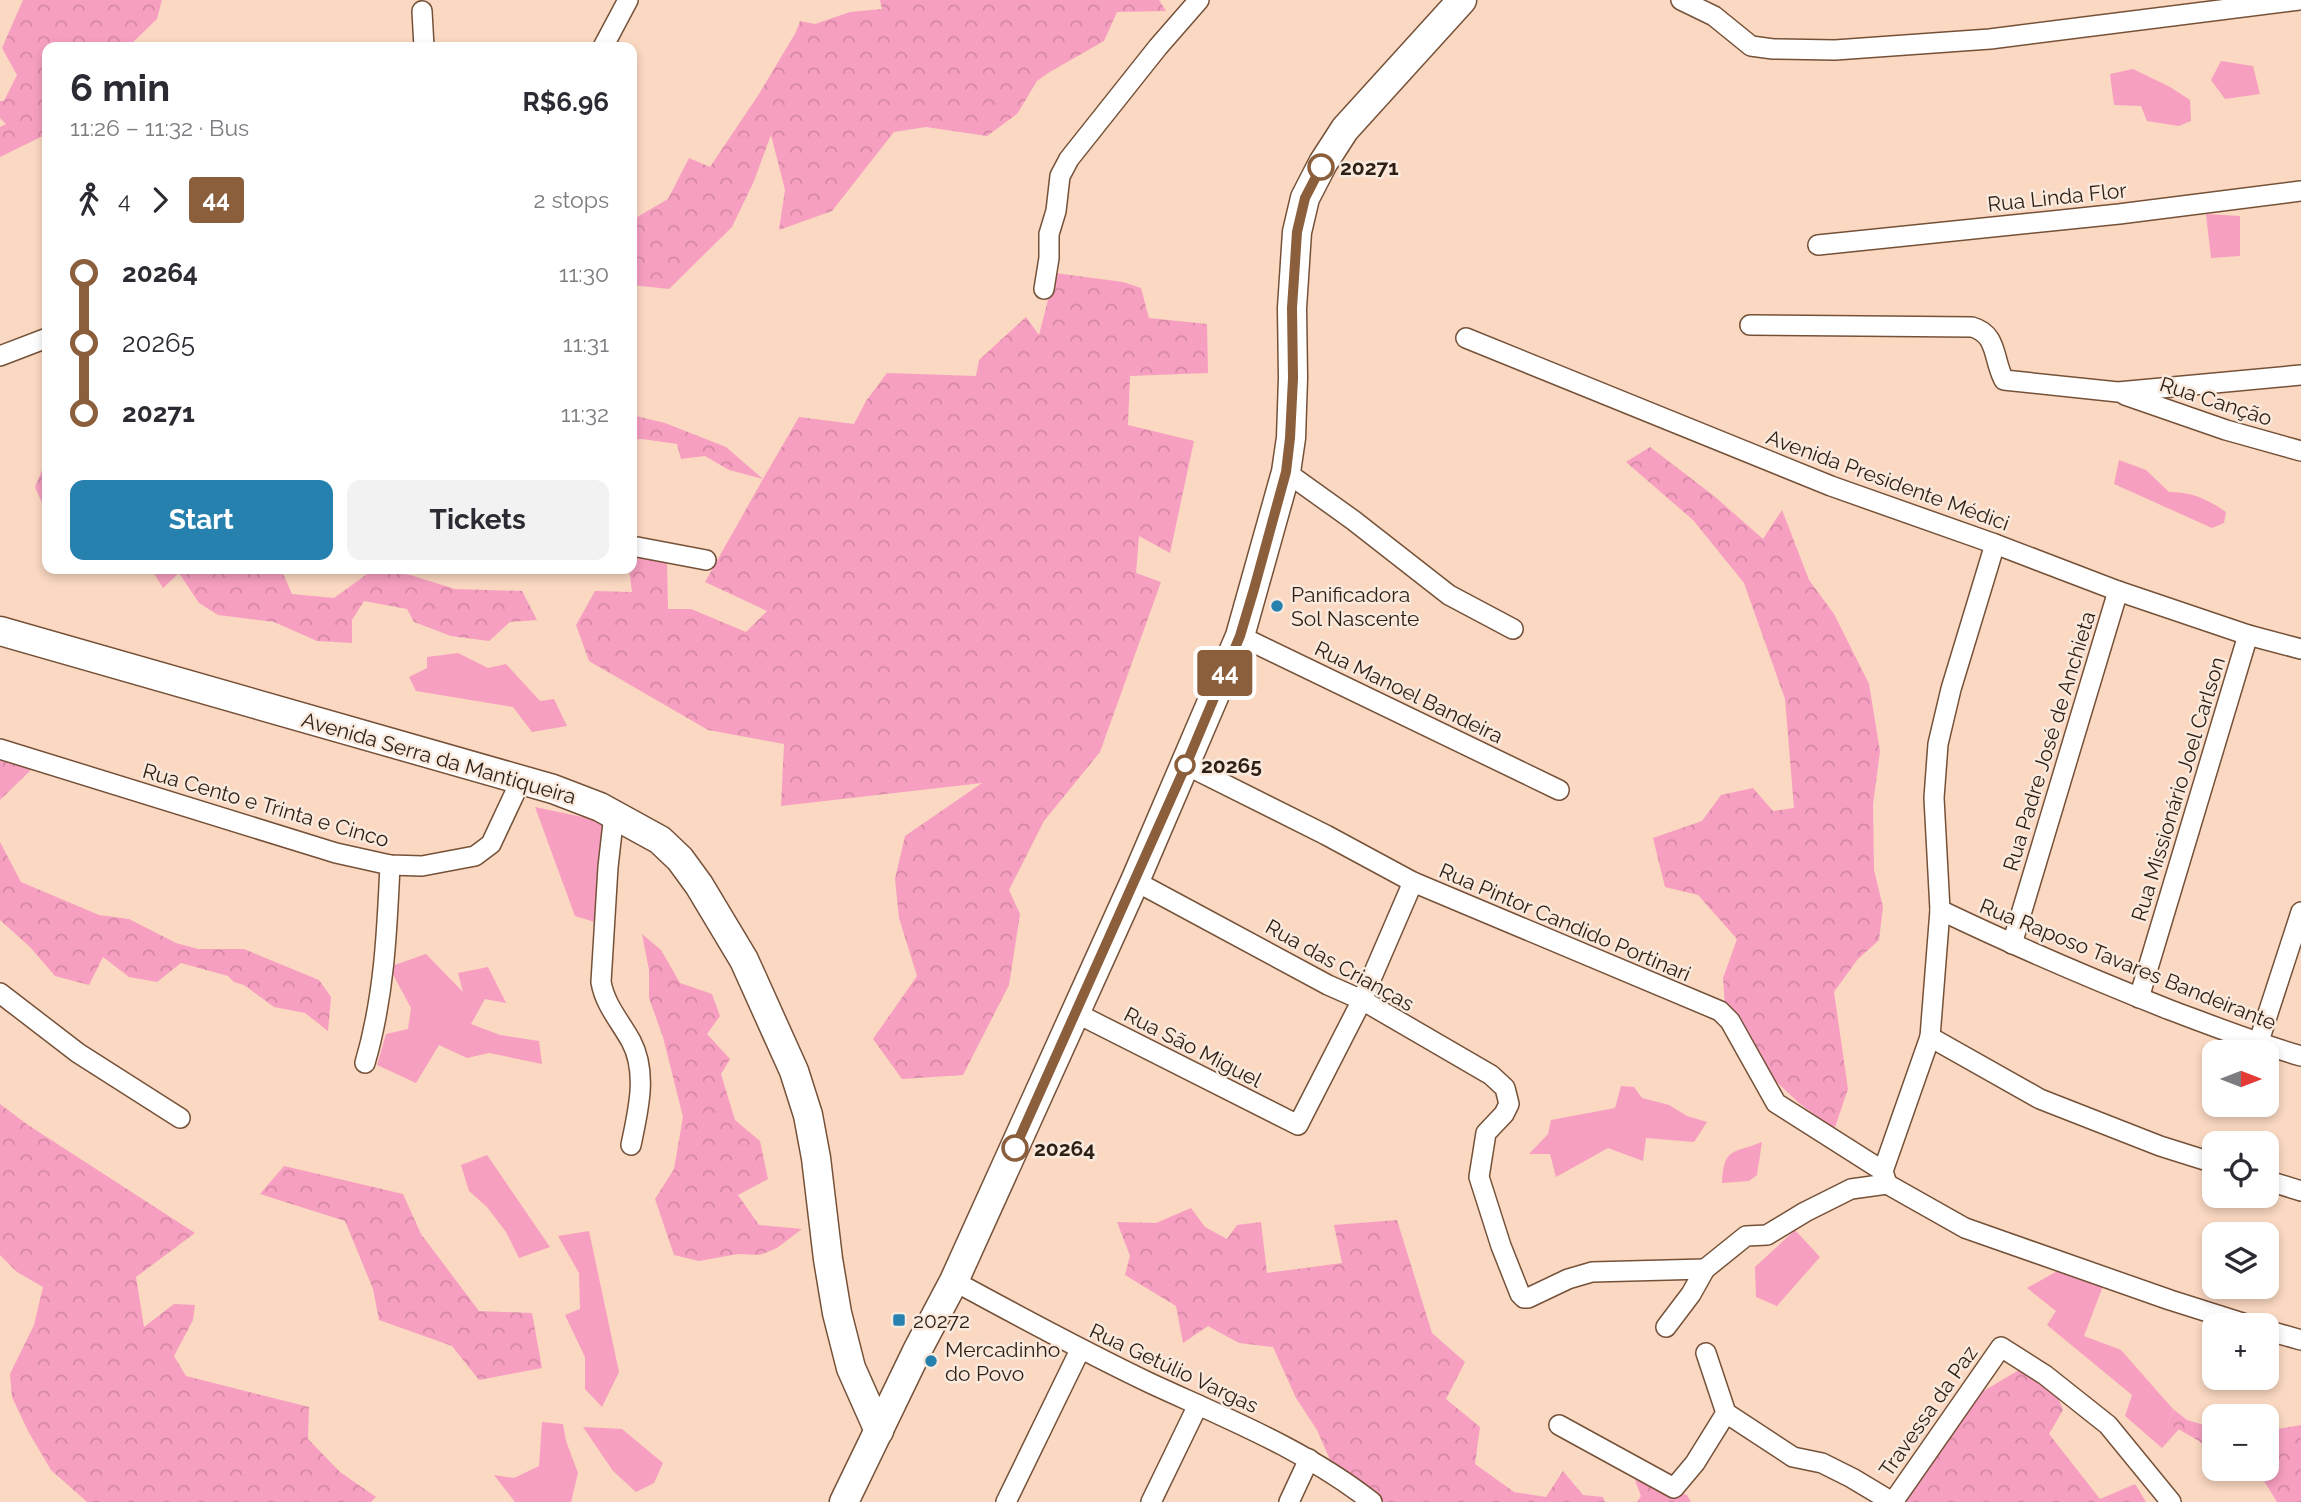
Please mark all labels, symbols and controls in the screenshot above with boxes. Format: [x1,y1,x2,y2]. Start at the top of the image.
text: 6 min [70,65,170,110]
text: R$6.96 [522,87,609,117]
text: 11:26 – 11:32 · Bus [70,114,249,141]
marker: 20271 [1308,154,1334,180]
place label: 20271 [1340,155,1399,180]
street label: Rua Linda Flor [1986,177,2128,217]
icon: walk [70,181,108,219]
icon: forward [141,181,179,219]
text: 44 [203,185,230,214]
text: 4 [118,186,131,213]
text: 2 stops [534,186,609,213]
text: 20264 [122,258,198,288]
text: 11:30 [559,260,609,287]
text: 20265 [122,328,195,358]
text: 11:31 [563,330,609,357]
street label: Rua Canção [2157,371,2275,431]
text: 20271 [122,398,195,428]
text: 11:32 [561,400,609,427]
street label: Avenida Presidente Médici [1763,424,2013,536]
button: Start [70,480,333,560]
button: Tickets [347,480,609,560]
place label: Panificadora Sol Nascente [1291,582,1419,631]
marker: Panificadora Sol Nascente [1269,598,1285,614]
street label: Rua Padre José de Anchieta [1998,608,2100,874]
street label: Rua Manoel Bandeira [1311,636,1507,748]
line badge: 44 [1194,650,1256,696]
street label: Rua Missionário Joel Carlson [2126,654,2230,924]
text: 44 [1211,658,1239,687]
street label: Avenida Serra da Mantiqueira [299,707,579,809]
place label: 20265 [1201,753,1262,778]
marker: 20265 [1175,755,1195,775]
street label: Rua Cento e Trinta e Cinco [140,758,392,852]
street label: Rua Pintor Candido Portinari [1435,858,1695,986]
street label: Rua Raposo Tavares Bandeirante [1976,893,2280,1035]
street label: Rua das Crianças [1261,914,1419,1016]
street label: Rua São Miguel [1120,1002,1266,1093]
north arrow [2202,1040,2278,1116]
map controls [2202,1040,2279,1481]
button: locate [2202,1131,2279,1208]
marker: 20264 [1002,1135,1028,1161]
place label: 20264 [1034,1136,1095,1161]
button: layers [2202,1222,2279,1299]
place label: 20272 [913,1308,970,1333]
marker: 20272 [891,1312,907,1328]
button: + [2202,1313,2279,1390]
street label: Rua Getúlio Vargas [1086,1318,1262,1418]
place label: Mercadinho do Povo [945,1337,1060,1386]
street label: Travessa da Paz [1874,1341,1982,1481]
marker: Mercadinho do Povo [923,1353,939,1369]
button: − [2202,1404,2279,1481]

